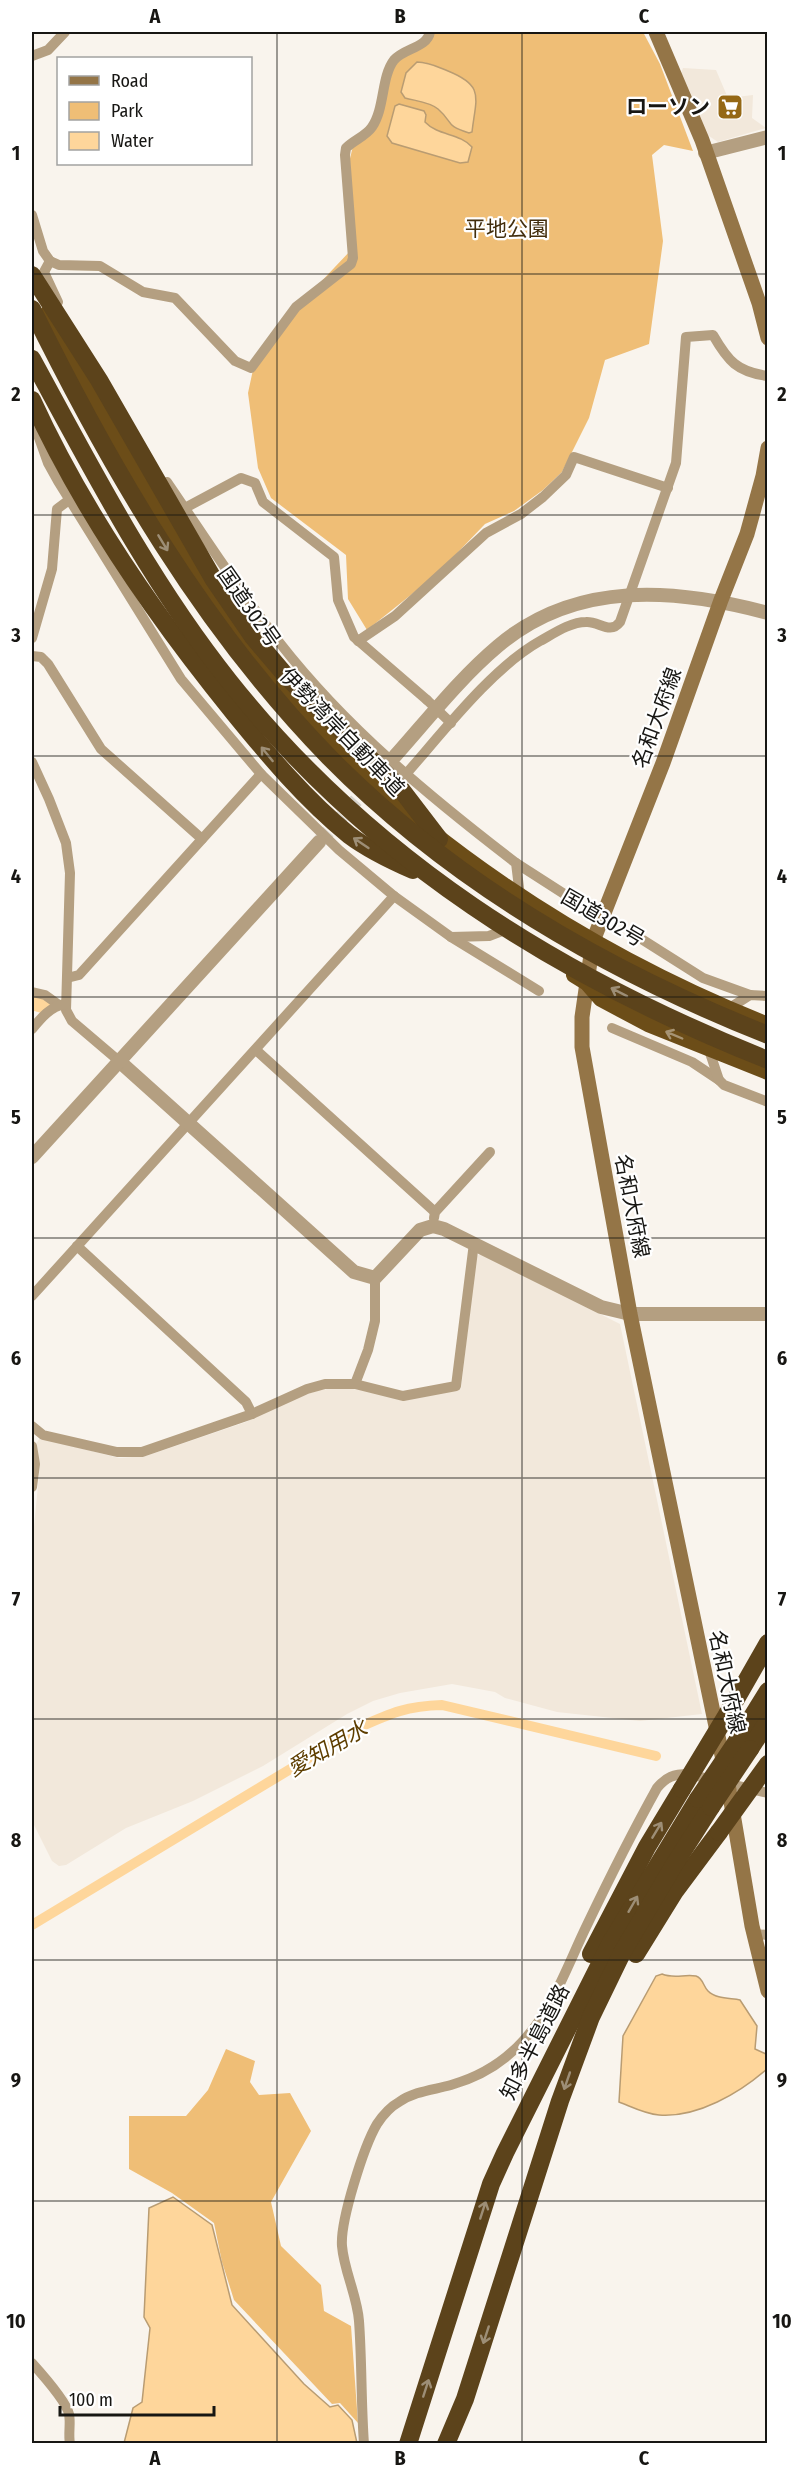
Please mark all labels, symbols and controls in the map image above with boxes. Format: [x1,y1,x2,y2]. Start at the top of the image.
text: A [149,4,162,28]
text: B [394,4,406,28]
text: C [639,4,650,28]
legend [57,57,252,165]
text: Road [111,70,148,92]
supermarket icon: ローソン [715,92,745,122]
place label: ローソン [626,94,710,120]
text: Park [111,100,144,122]
text: Water [111,130,154,152]
text: 1 [12,141,20,165]
text: 1 [778,141,786,165]
park label: 平地公園 [465,216,549,242]
text: 2 [10,382,21,406]
text: 2 [776,382,787,406]
one-way arrow [157,534,169,551]
street label: 国道302号 [212,562,286,652]
text: 3 [10,623,21,647]
text: 3 [776,623,787,647]
street label: 伊勢湾岸自動車道 [274,663,410,801]
street label: 名和大府線 [627,664,687,772]
one-way arrow [261,747,274,763]
one-way arrow [353,837,370,849]
text: 4 [11,864,21,888]
text: 4 [777,864,787,888]
street label: 国道302号 [556,884,650,952]
one-way arrow [610,986,628,997]
one-way arrow [665,1029,684,1040]
text: 5 [11,1105,21,1129]
text: 5 [777,1105,787,1129]
street label: 名和大府線 [609,1152,655,1260]
text: 6 [11,1346,21,1370]
text: 6 [777,1346,787,1370]
text: 7 [12,1587,21,1611]
text: 7 [778,1587,787,1611]
street label: 名和大府線 [703,1628,751,1736]
water label: 愛知用水 [282,1714,374,1782]
one-way arrow [652,1822,664,1839]
text: 8 [11,1828,22,1852]
text: 8 [777,1828,788,1852]
one-way arrow [627,1896,639,1913]
street label: 知多半島道路 [495,1980,575,2104]
text: 9 [11,2068,21,2092]
text: 9 [777,2068,787,2092]
one-way arrow [560,2071,571,2090]
one-way arrow [478,2202,489,2220]
text: 10 [6,2309,26,2333]
text: 10 [772,2309,792,2333]
one-way arrow [480,2325,491,2344]
scale bar [60,2379,214,2417]
one-way arrow [422,2379,433,2398]
text: 100 m [69,2389,113,2411]
text: A [149,2446,162,2470]
text: B [394,2446,406,2470]
text: C [639,2446,650,2470]

